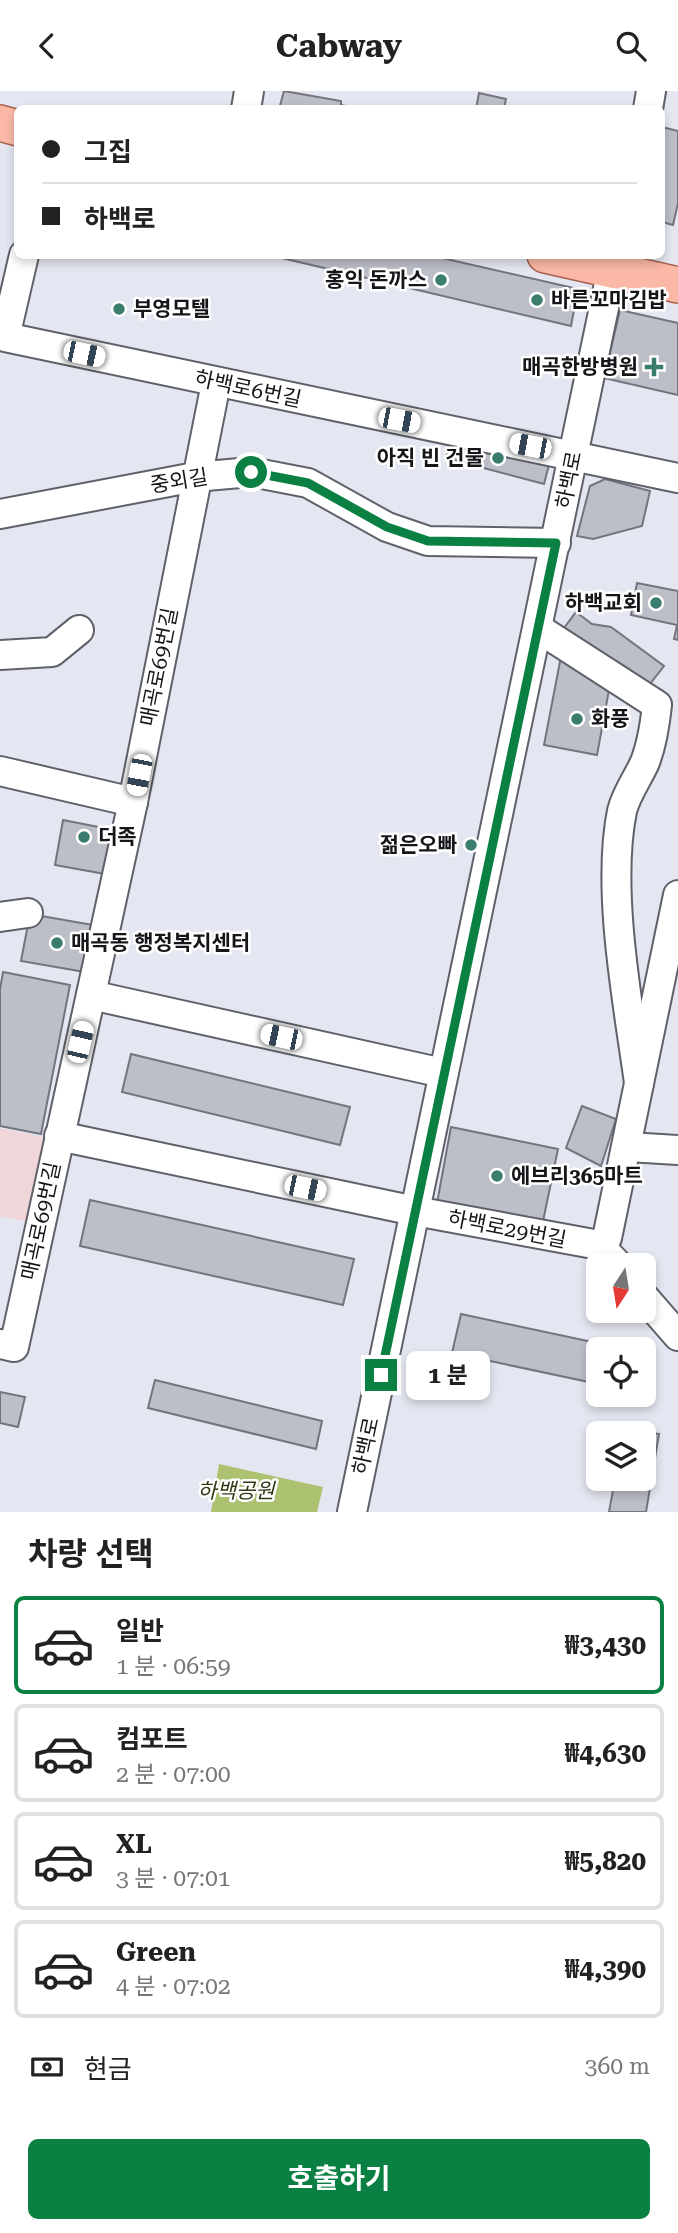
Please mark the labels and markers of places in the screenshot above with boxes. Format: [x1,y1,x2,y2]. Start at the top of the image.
place label: 홍익 돈까스 [325,268,427,292]
marker: 홍익 돈까스 [433,272,449,288]
place label: 바른꼬마김밥 [551,288,667,312]
marker: 바른꼬마김밥 [529,292,545,308]
place label: 부영모텔 [133,297,210,321]
marker: 부영모텔 [111,301,127,317]
place label: 매곡한방병원 [522,355,638,379]
marker: 매곡한방병원 [644,357,664,377]
place label: 아직 빈 건물 [377,446,484,470]
marker: 아직 빈 건물 [490,450,506,466]
place label: 하백교회 [565,591,642,615]
marker: 하백교회 [648,595,664,611]
place label: 화풍 [591,707,630,731]
marker: 화풍 [569,711,585,727]
place label: 더족 [98,825,137,849]
marker: 더족 [76,829,92,845]
place label: 젊은오빠 [380,833,457,857]
marker: 젊은오빠 [463,837,479,853]
place label: 매곡동 행정복지센터 [71,931,250,955]
marker: 매곡동 행정복지센터 [49,935,65,951]
place label: 에브리365마트 [511,1164,643,1188]
marker: 에브리365마트 [489,1168,505,1184]

